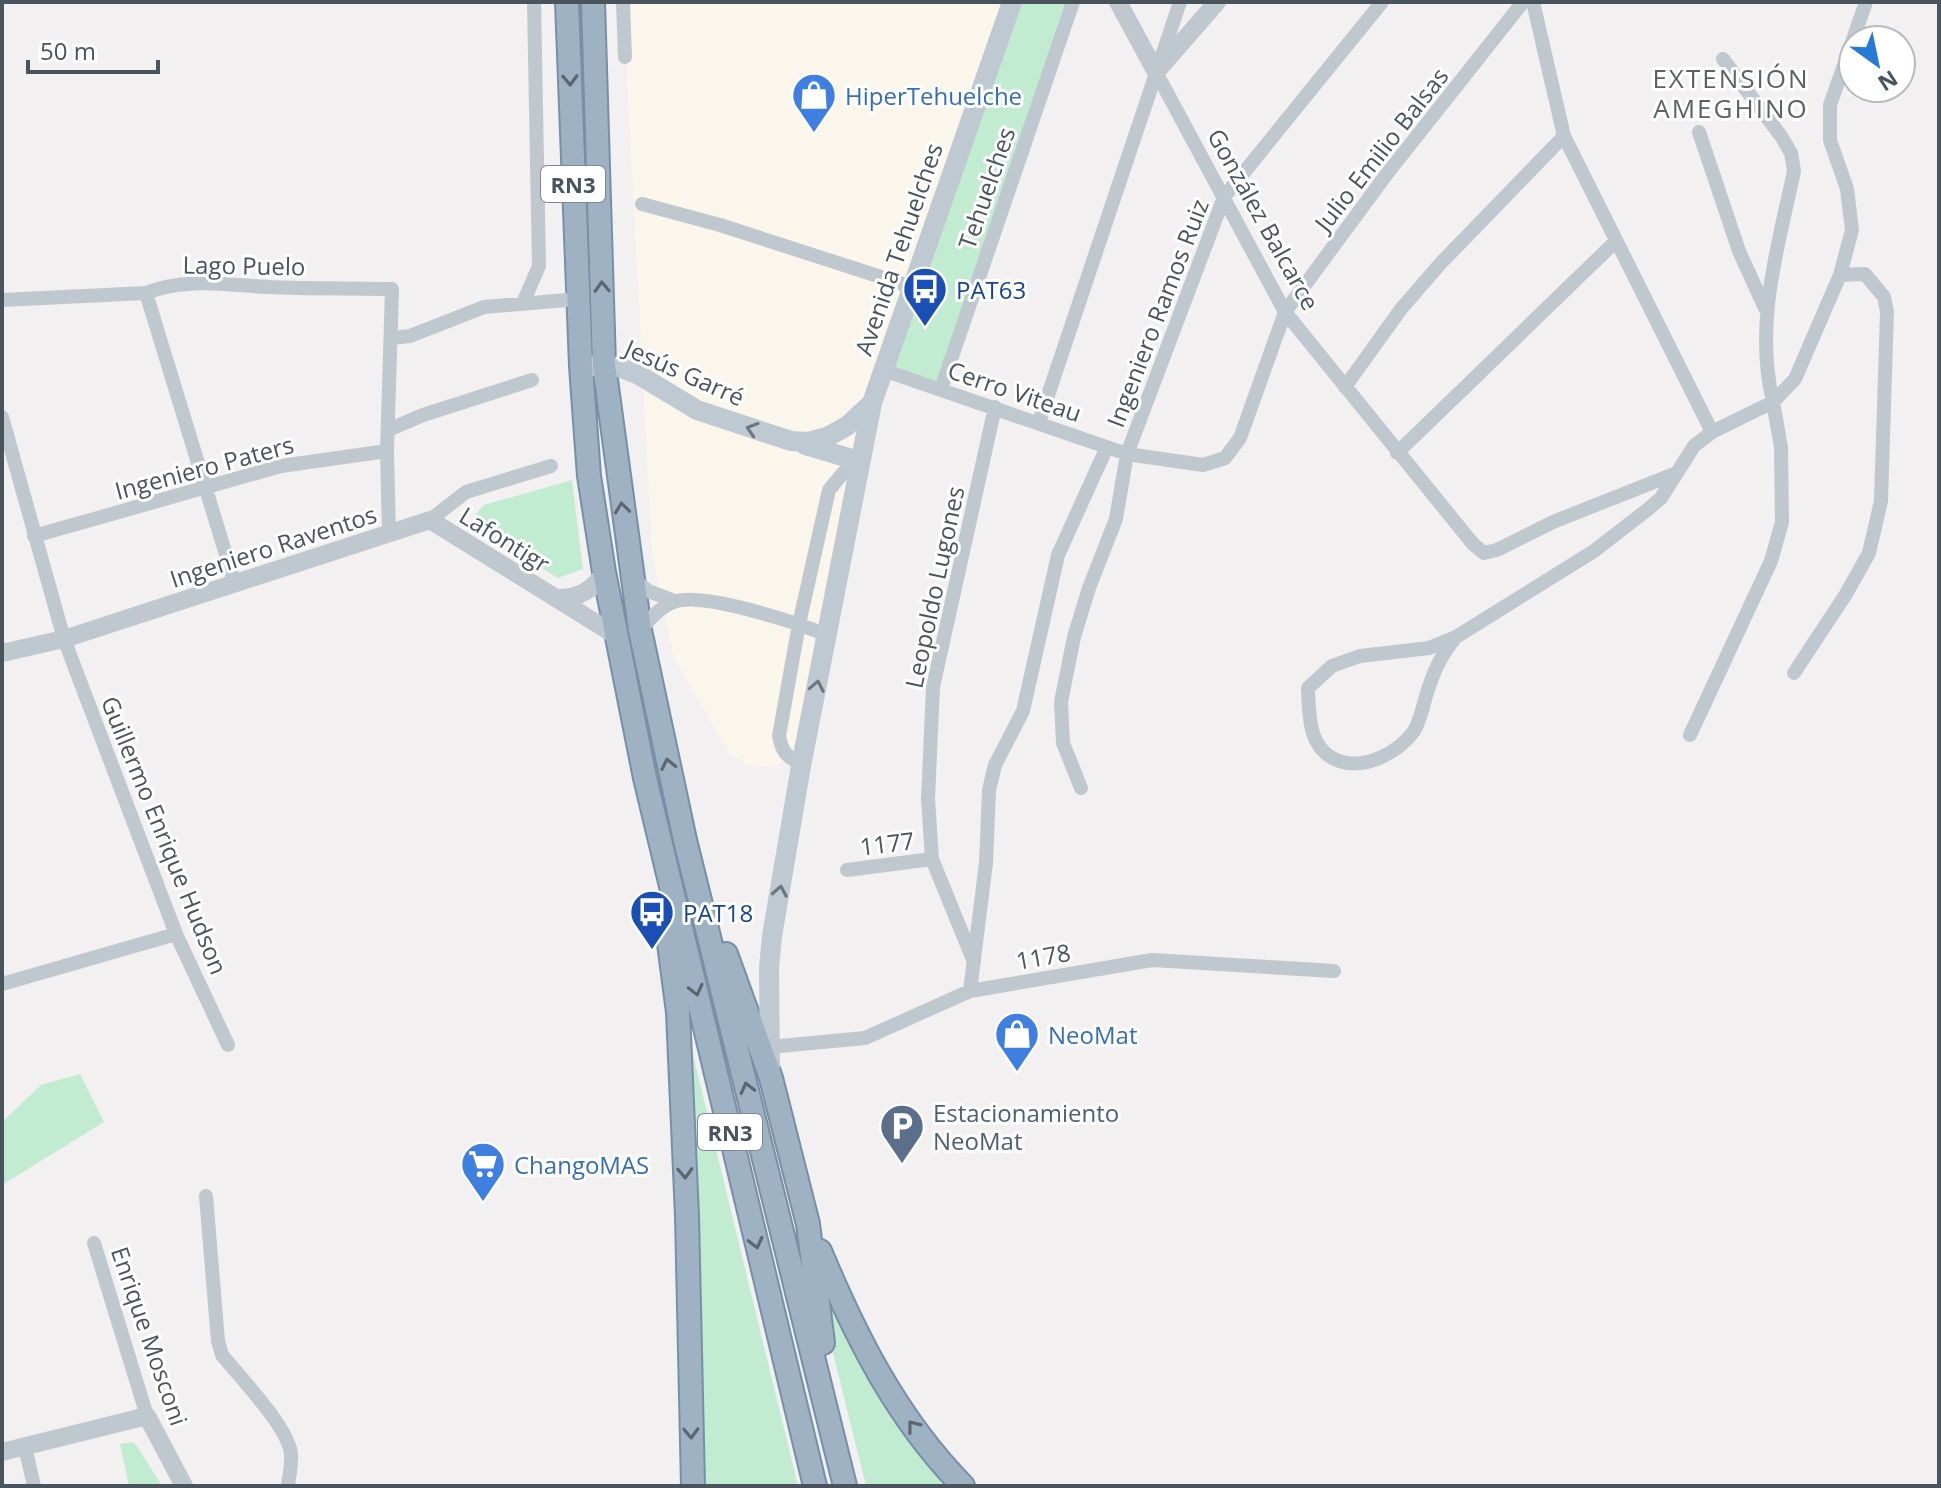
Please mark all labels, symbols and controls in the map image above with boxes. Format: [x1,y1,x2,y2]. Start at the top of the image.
scale bar [28,24,158,74]
north arrow [1837,24,1917,104]
text: 50 m [40,34,96,67]
street label: Julio Emilio Balsas [1305,60,1455,239]
district label: EXTENSIÓN AMEGHINO [1652,60,1810,126]
text: N [1873,64,1904,99]
shop icon: HiperTehuelche [790,71,838,134]
one-way arrow [561,74,578,87]
place label: HiperTehuelche [845,79,1022,112]
street label: González Balcarce [1200,122,1328,316]
street label: Tehuelches [950,123,1022,253]
street label: Avenida Tehuelches [846,138,950,360]
road number: RN3 [541,166,605,202]
street label: Ingeniero Ramos Ruiz [1098,194,1216,432]
street label: Lago Puelo [182,247,306,283]
bus stop icon: PAT63 [901,265,949,328]
place label: PAT63 [956,273,1026,306]
one-way arrow [593,280,610,293]
street label: Jesús Garré [618,330,750,413]
street label: Cerro Viteau [944,353,1086,429]
one-way arrow [746,422,760,438]
street label: Ingeniero Paters [111,427,297,507]
street label: Leopoldo Lugones [897,483,971,691]
street label: Ingeniero Raventos [165,497,381,595]
street label: Lafontigr [454,498,557,580]
one-way arrow [614,501,631,514]
one-way arrow [807,679,824,693]
street label: Guillermo Enrique Hudson [94,691,236,979]
one-way arrow [660,758,677,771]
street label: 1177 [858,823,916,863]
one-way arrow [770,884,787,898]
bus stop icon: PAT18 [628,888,676,951]
place label: PAT18 [683,896,753,929]
street label: 1178 [1013,935,1073,977]
one-way arrow [686,982,703,996]
shop icon: NeoMat [993,1010,1041,1073]
place label: NeoMat [1048,1018,1137,1051]
one-way arrow [739,1081,756,1095]
place label: Estacionamiento NeoMat [933,1096,1119,1157]
parking icon: Estacionamiento NeoMat [878,1102,926,1165]
road number: RN3 [698,1114,762,1150]
supermarket icon: ChangoMAS [459,1140,507,1203]
place label: ChangoMAS [514,1148,649,1181]
one-way arrow [677,1167,694,1180]
one-way arrow [747,1235,764,1249]
street label: Enrique Mosconi [104,1242,196,1430]
one-way arrow [908,1421,923,1435]
one-way arrow [683,1427,700,1440]

